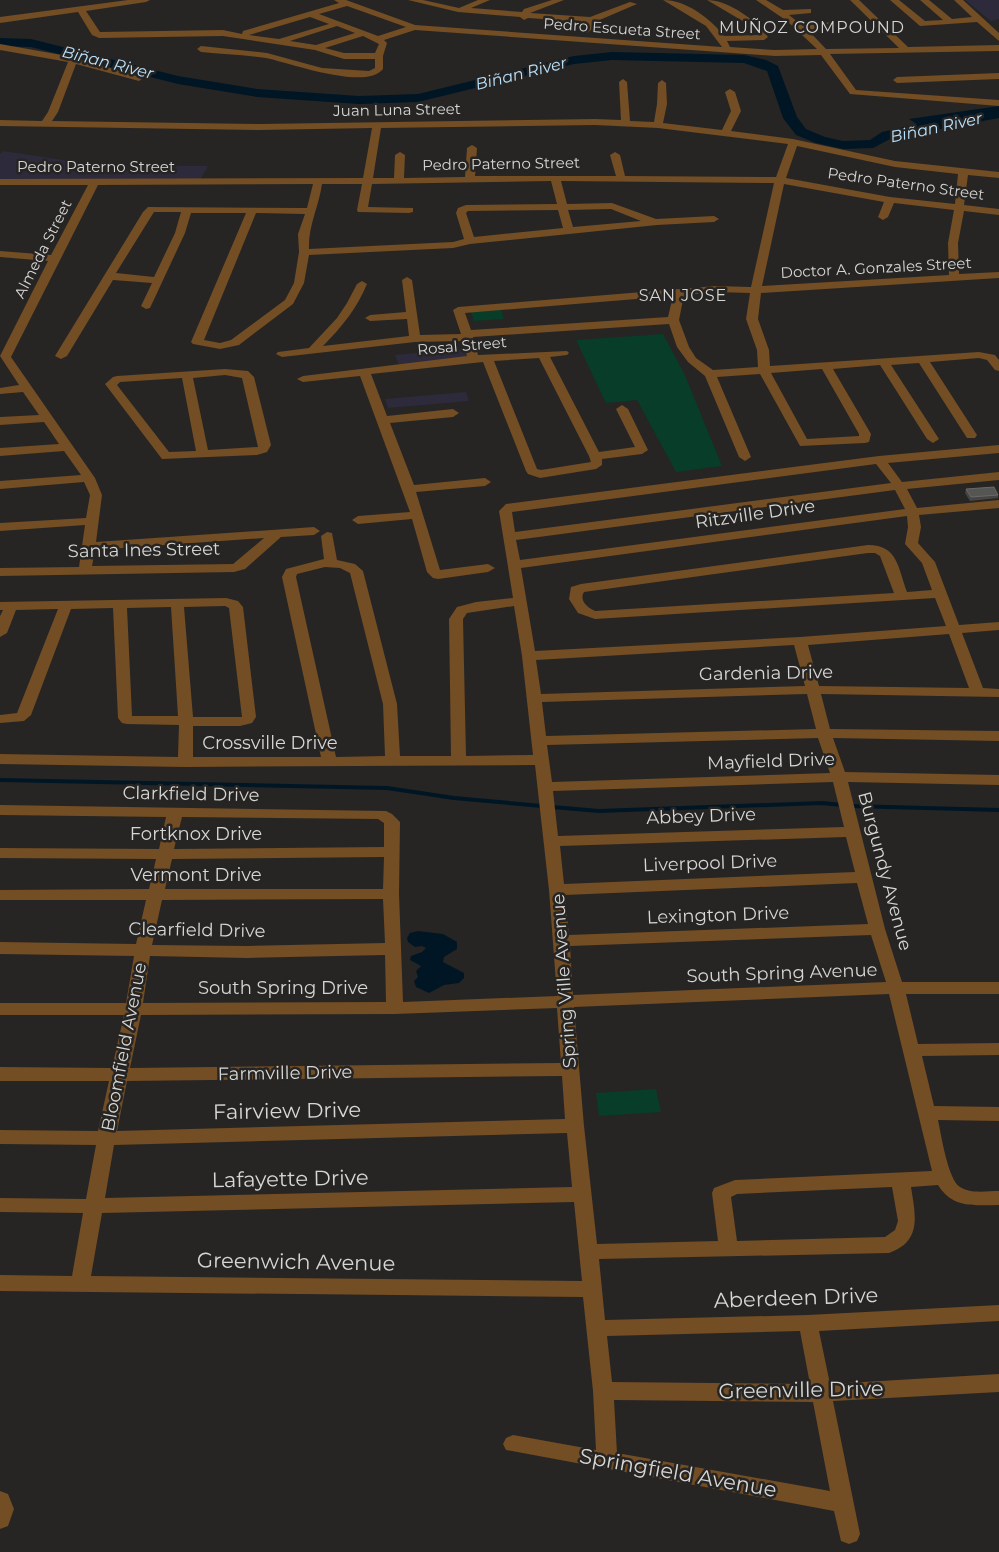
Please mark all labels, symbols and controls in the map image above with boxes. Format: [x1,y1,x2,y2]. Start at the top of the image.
street label: Pedro Escueta Street [543,14,701,43]
district label: MUÑOZ COMPOUND [719,18,905,37]
water label: Biñan River [60,42,156,83]
water label: Biñan River [473,53,569,94]
street label: Juan Luna Street [332,99,461,120]
water label: Biñan River [888,108,984,146]
street label: Pedro Paterno Street [422,153,580,174]
street label: Pedro Paterno Street [17,157,175,176]
street label: Pedro Paterno Street [827,163,986,204]
street label: Almeda Street [10,196,76,301]
street label: Doctor A. Gonzales Street [780,253,972,282]
district label: SAN JOSE [639,286,727,305]
street label: Rosal Street [416,332,507,359]
street label: Ritzville Drive [694,495,817,533]
street label: Santa Ines Street [68,538,220,562]
street label: Gardenia Drive [699,661,833,685]
street label: Crossville Drive [202,732,338,754]
street label: Mayfield Drive [707,748,836,774]
street label: Clarkfield Drive [122,782,260,806]
street label: Burgundy Avenue [853,789,917,953]
street label: Abbey Drive [646,803,756,829]
street label: Fortknox Drive [130,823,262,845]
street label: Liverpool Drive [642,850,778,876]
street label: Vermont Drive [130,864,262,886]
street label: Spring Ville Avenue [547,893,581,1069]
street label: Lexington Drive [647,902,790,928]
street label: Clearfield Drive [128,918,266,942]
street label: South Spring Avenue [686,959,878,987]
street label: Bloomfield Avenue [97,961,151,1133]
street label: South Spring Drive [198,977,368,999]
street label: Farmville Drive [217,1061,353,1085]
street label: Fairview Drive [213,1097,361,1124]
street label: Lafayette Drive [211,1165,369,1192]
street label: Greenwich Avenue [197,1247,395,1276]
street label: Aberdeen Drive [713,1282,879,1313]
street label: Greenville Drive [718,1376,884,1403]
street label: Springfield Avenue [578,1443,779,1502]

